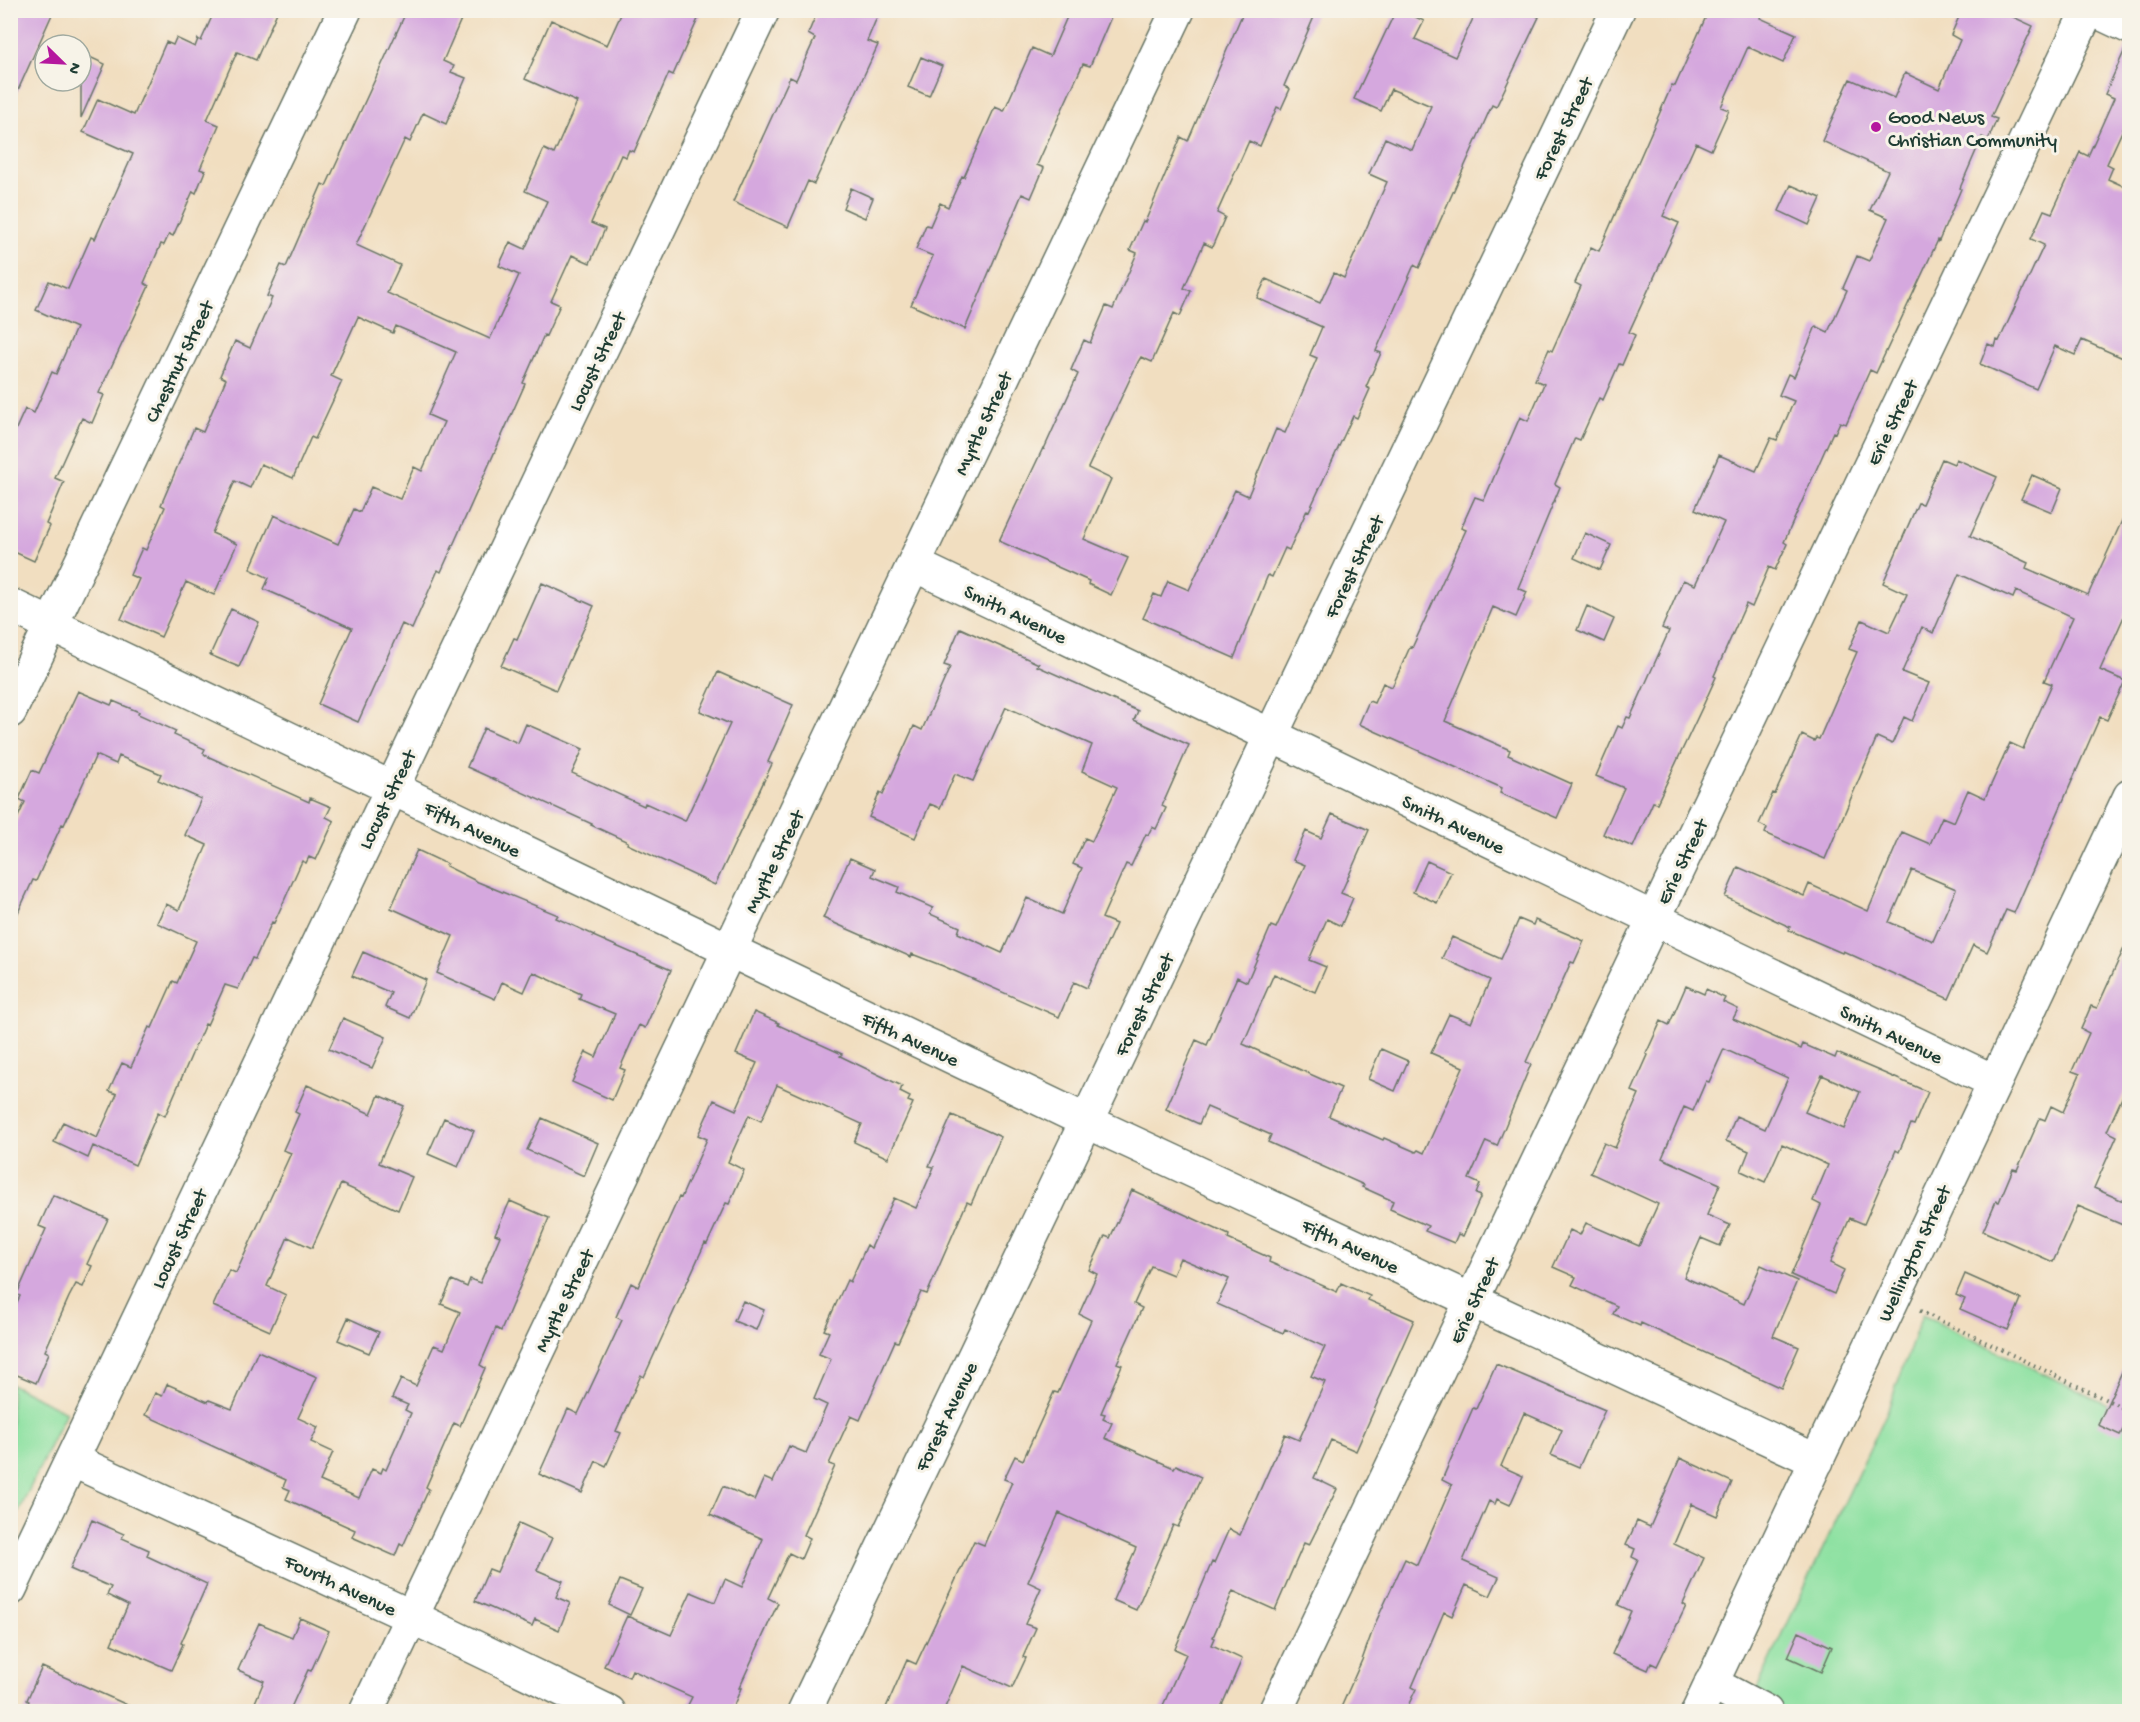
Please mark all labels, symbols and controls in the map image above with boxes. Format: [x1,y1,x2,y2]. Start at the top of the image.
north arrow [33,33,93,93]
text: N [62,59,84,77]
street label: Forest Street [1530,73,1601,186]
place label: Good News Christian Community [1888,108,2057,154]
marker: Good News Christian Community [1869,120,1883,134]
street label: Chestnut Street [142,296,221,427]
street label: Locust Street [565,308,634,416]
street label: Myrtle Street [951,367,1020,480]
street label: Erie Street [1864,375,1926,470]
street label: Forest Street [1321,511,1392,624]
street label: Smith Avenue [959,581,1070,651]
street label: Locust Street [355,746,424,854]
street label: Smith Avenue [1397,791,1508,861]
street label: Fifth Avenue [419,797,524,865]
street label: Myrtle Street [741,806,812,918]
street label: Erie Street [1654,814,1716,909]
street label: Forest Street [1111,949,1182,1062]
street label: Smith Avenue [1835,1001,1946,1071]
street label: Fifth Avenue [856,1008,962,1074]
street label: Wellington Street [1875,1181,1959,1326]
street label: Locust Street [148,1184,215,1293]
street label: Fifth Avenue [1296,1215,1402,1281]
street label: Myrtle Street [531,1245,602,1357]
street label: Erie Street [1446,1253,1507,1348]
street label: Forest Avenue [911,1359,985,1477]
street label: Fourth Avenue [279,1551,400,1623]

